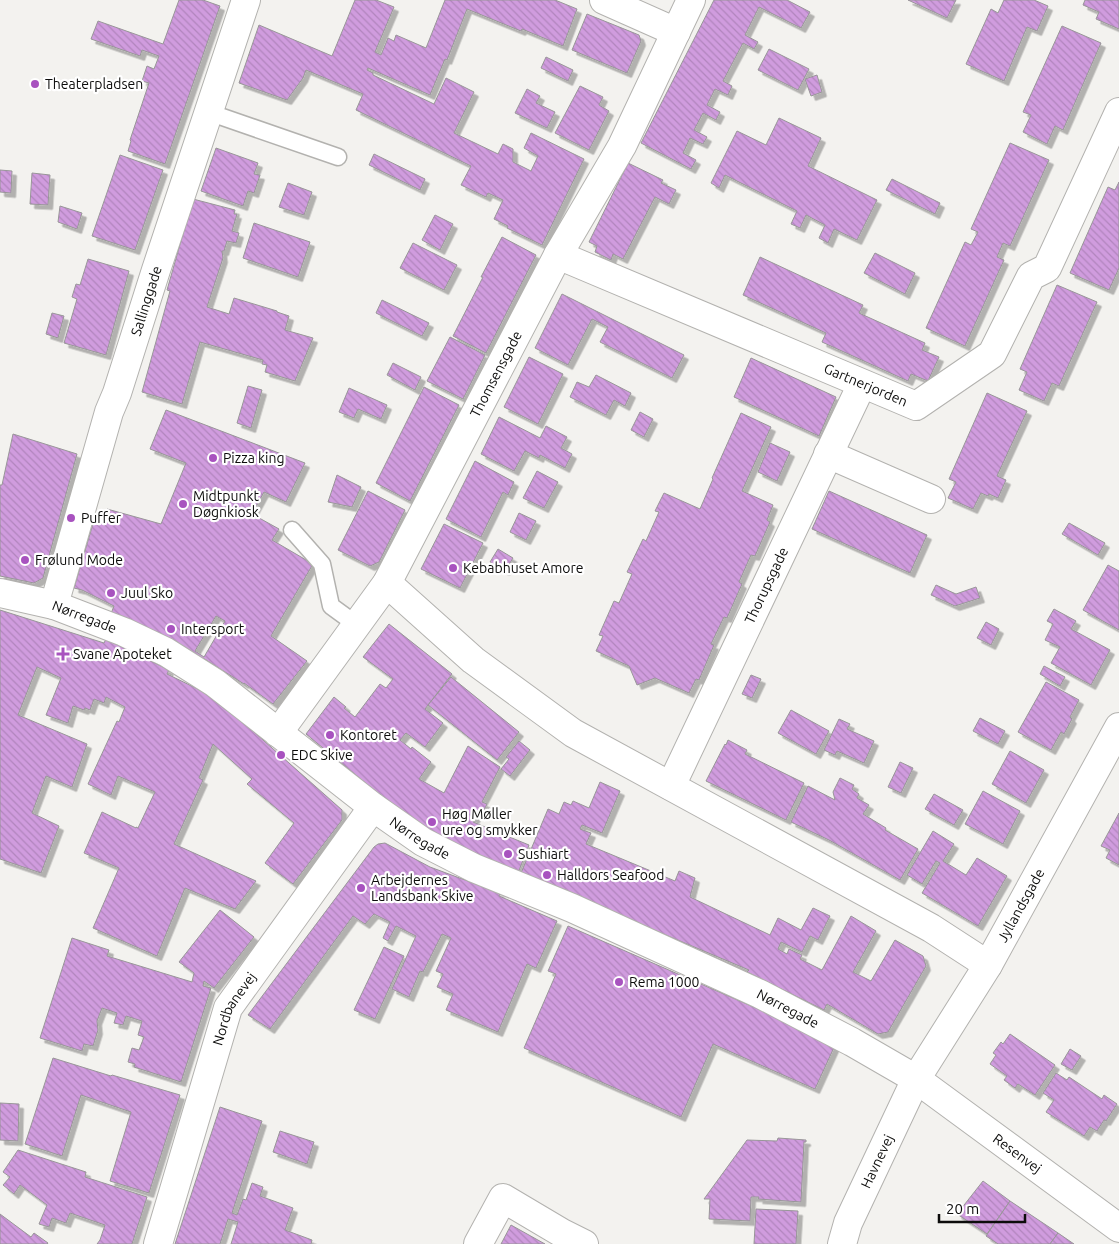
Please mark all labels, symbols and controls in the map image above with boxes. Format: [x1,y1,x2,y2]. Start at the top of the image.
place label: Theaterpladsen [45,76,143,92]
marker: Theaterpladsen [29,78,41,90]
street label: Sallinggade [128,264,165,338]
street label: Thomsensgade [467,328,525,420]
street label: Gartnerjorden [822,360,910,410]
place label: Pizza king [223,450,285,466]
marker: Pizza king [207,452,219,464]
place label: Midtpunkt Døgnkiosk [193,488,259,520]
marker: Midtpunkt Døgnkiosk [177,498,189,510]
place label: Puffer [81,510,122,526]
marker: Puffer [65,512,77,524]
street label: Thorupsgade [741,545,791,626]
place label: Frølund Mode [35,552,123,568]
marker: Frølund Mode [19,554,31,566]
place label: Kebabhuset Amore [463,560,584,576]
marker: Kebabhuset Amore [447,562,459,574]
place label: Juul Sko [121,585,173,601]
marker: Juul Sko [105,587,117,599]
street label: Nørregade [50,597,119,636]
place label: Intersport [181,621,245,637]
marker: Intersport [165,623,177,635]
place label: Svane Apoteket [73,646,172,662]
marker: Svane Apoteket [57,648,69,660]
place label: Kontoret [340,727,397,743]
marker: Kontoret [324,729,336,741]
place label: EDC Skive [291,747,353,763]
marker: EDC Skive [275,749,287,761]
place label: Høg Møller ure og smykker [442,806,538,838]
street label: Nørregade [387,813,453,862]
marker: Høg Møller ure og smykker [426,816,438,828]
place label: Sushiart [518,846,569,862]
marker: Sushiart [502,848,514,860]
street label: Jyllandsgade [994,866,1048,945]
place label: Halldors Seafood [557,867,664,883]
marker: Halldors Seafood [541,869,553,881]
place label: Arbejdernes Landsbank Skive [371,872,474,904]
marker: Arbejdernes Landsbank Skive [355,882,367,894]
street label: Nordbanevej [209,969,259,1047]
place label: Rema 1000 [629,974,700,990]
marker: Rema 1000 [613,976,625,988]
street label: Nørregade [754,986,822,1031]
street label: Resenvej [990,1130,1045,1176]
street label: Havnevej [858,1132,897,1191]
scale bar [939,1192,1025,1224]
text: 20 m [946,1200,979,1217]

